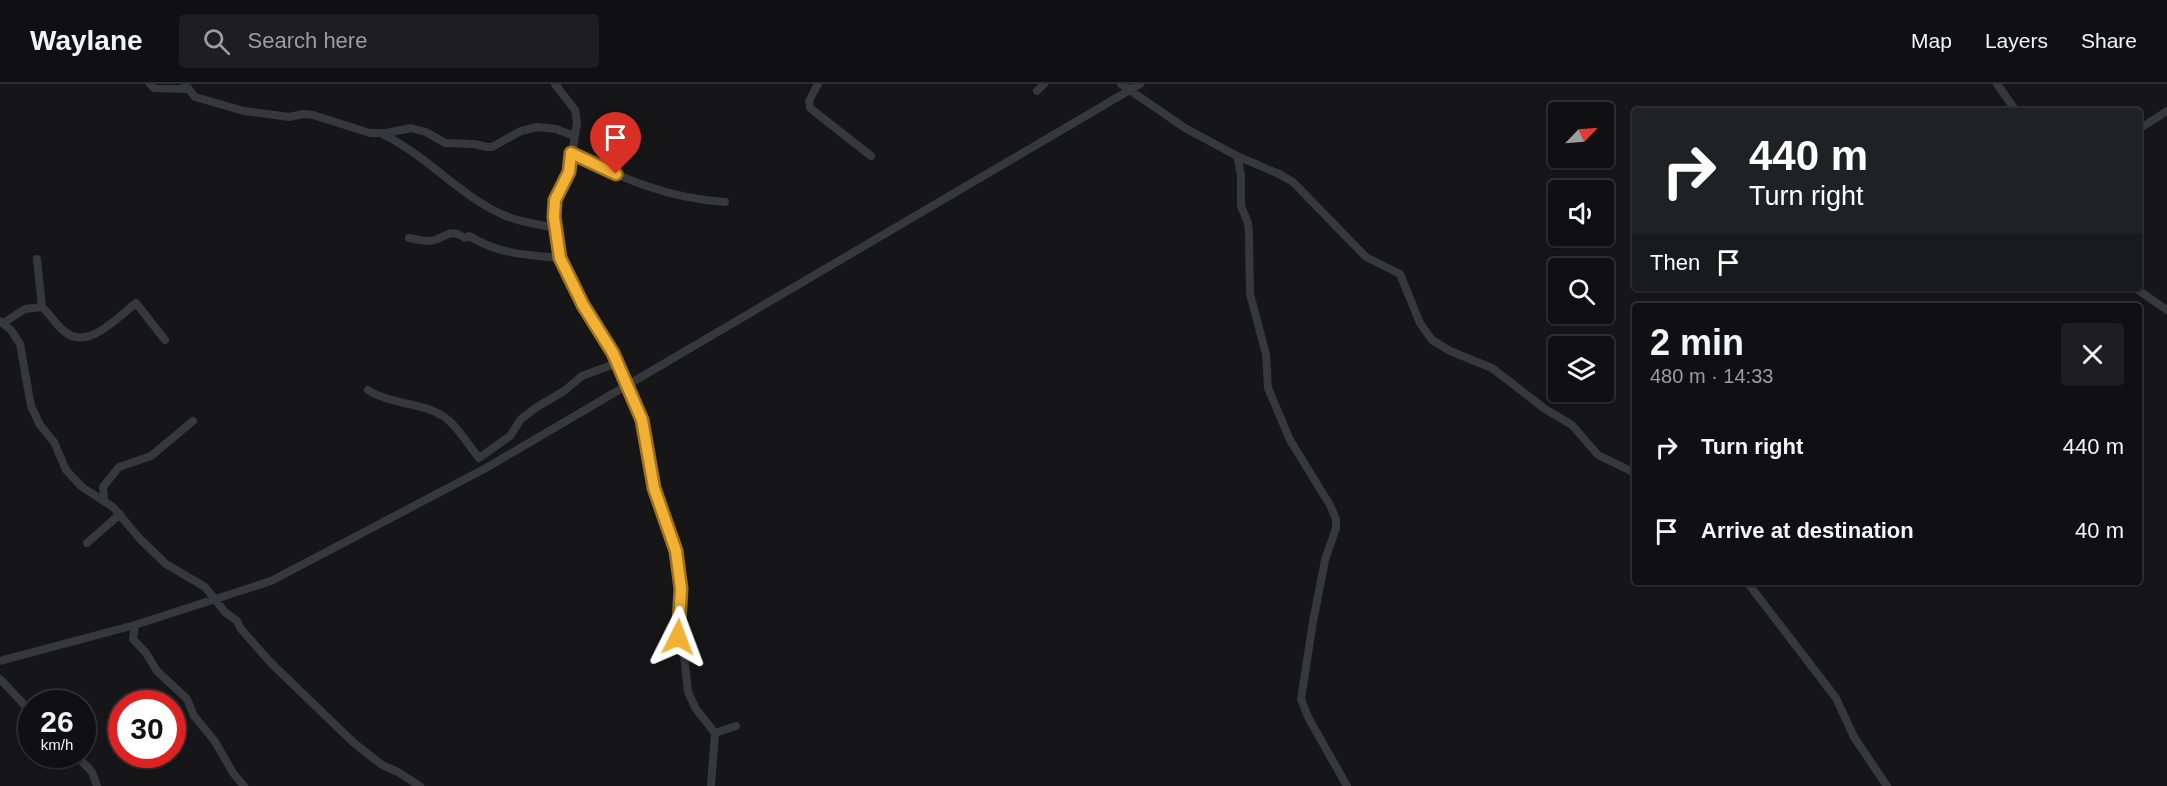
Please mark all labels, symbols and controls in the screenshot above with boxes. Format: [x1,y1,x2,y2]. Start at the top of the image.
search box [179,14,599,68]
text: Waylane [30,25,143,56]
icon: search [200,25,233,58]
text: Search here [248,28,367,53]
text: Map [1911,29,1952,52]
text: Layers [1985,29,2048,52]
text: Share [2081,29,2137,52]
north arrow [1548,102,1614,168]
map controls [1548,102,1614,402]
pin [590,112,641,174]
icon: arrive [599,121,632,154]
icon: right [1650,132,1728,210]
text: 440 m [1749,132,1868,179]
button: sound [1548,180,1614,246]
text: Turn right [1749,181,1864,211]
icon: arrive [1712,246,1745,279]
text: Then [1650,250,1700,275]
button: search [1548,258,1614,324]
text: 2 min [1650,322,1744,363]
button: close [2061,323,2124,386]
button: layers [1548,336,1614,402]
text: 480 m · 14:33 [1650,365,1773,387]
icon: right [1650,431,1683,464]
text: Turn right [1701,434,1803,459]
text: 440 m [2063,434,2124,459]
icon: arrive [1650,515,1683,548]
text: Arrive at destination [1701,518,1914,543]
text: 40 m [2075,518,2124,543]
position arrow [646,605,710,669]
speed limit sign: 30 [108,690,186,768]
text: 26 [40,705,74,738]
text: km/h [41,736,73,753]

